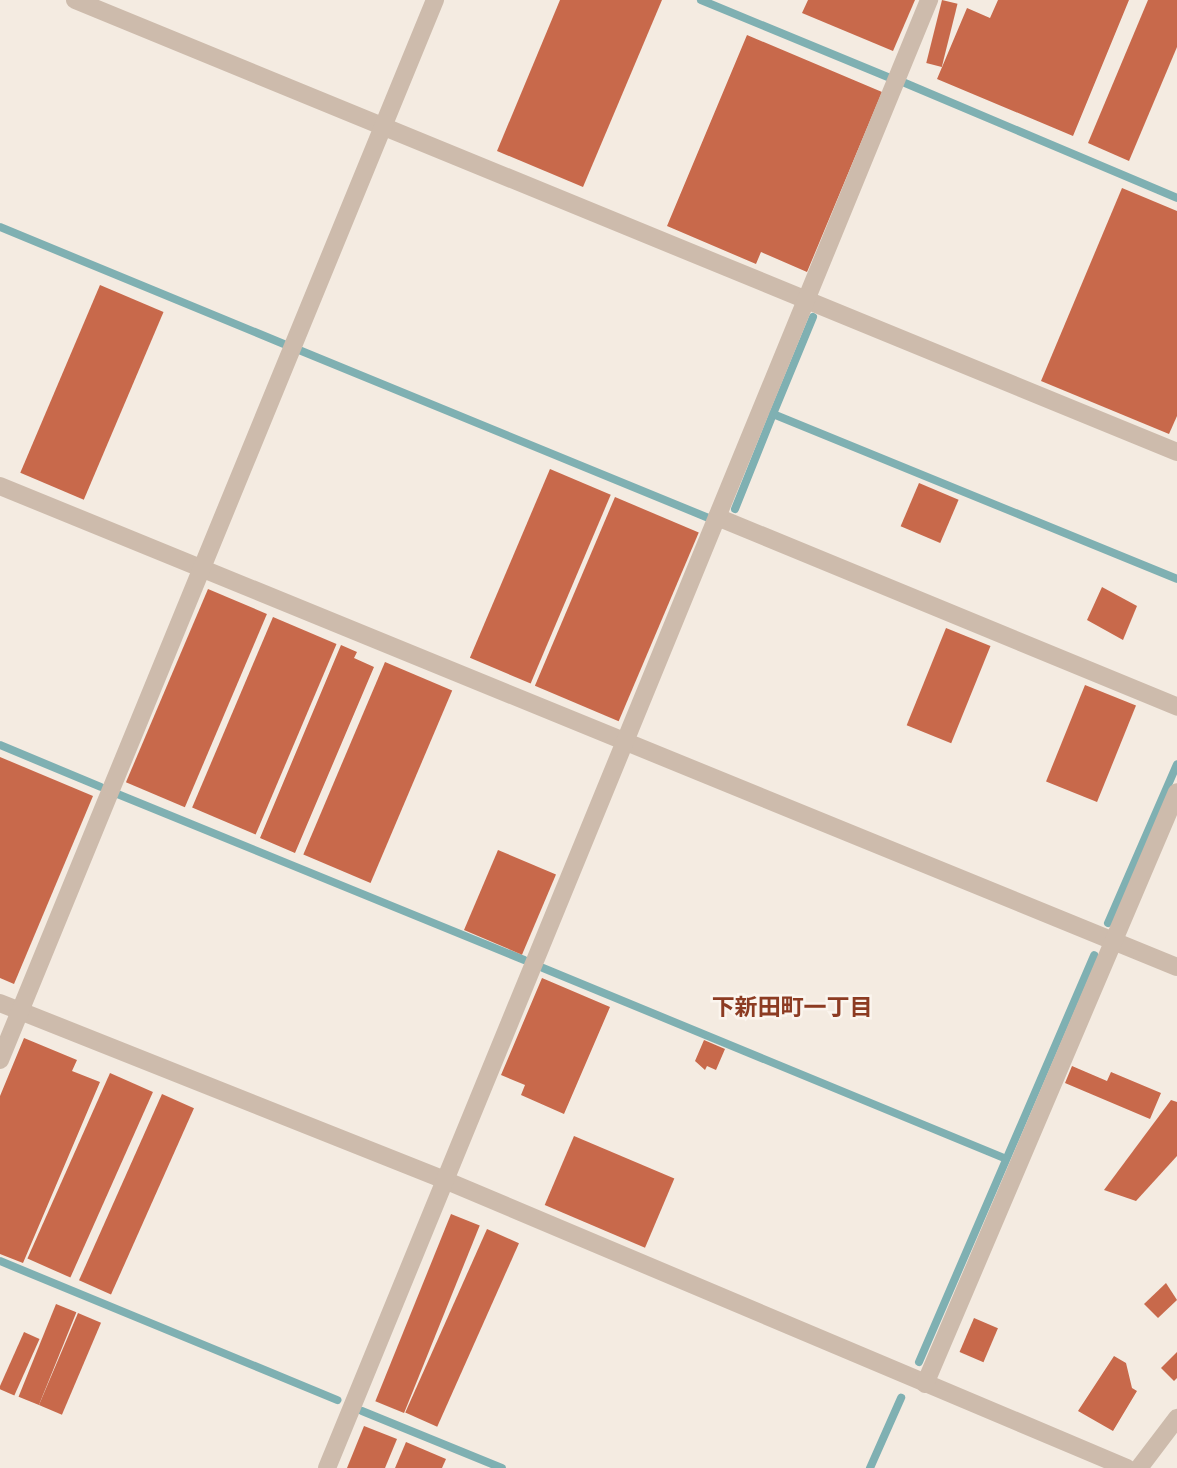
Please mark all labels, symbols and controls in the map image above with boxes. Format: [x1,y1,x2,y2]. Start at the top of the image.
district label: 下新田町一丁目 [712,995,872,1023]

